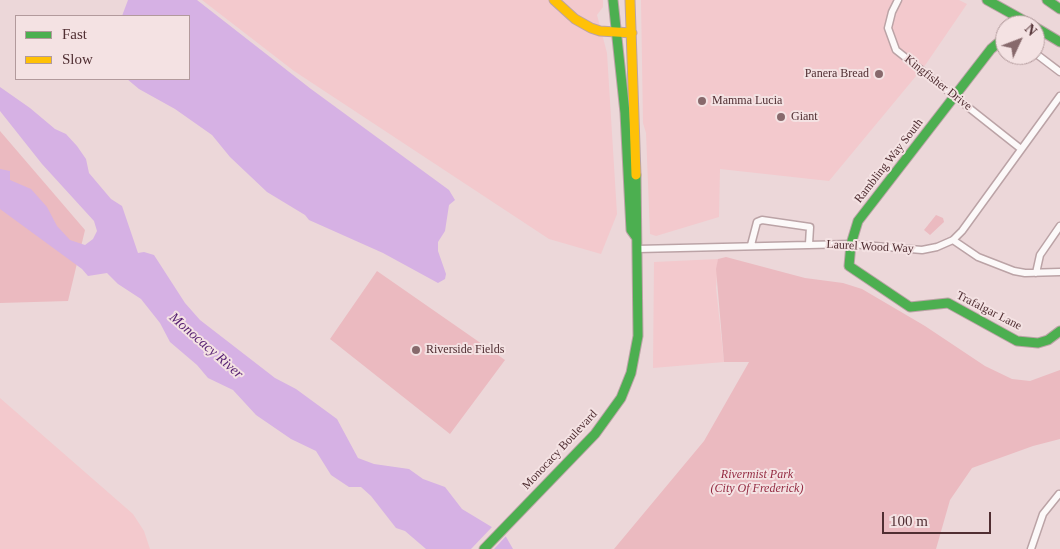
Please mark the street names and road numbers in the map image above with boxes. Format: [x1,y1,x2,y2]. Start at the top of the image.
street label: Kingfisher Drive [901,52,975,114]
street label: Rambling Way South [852,116,926,206]
street label: Laurel Wood Way [826,238,914,256]
street label: Trafalgar Lane [954,288,1024,334]
street label: Monocacy Boulevard [519,407,601,493]

